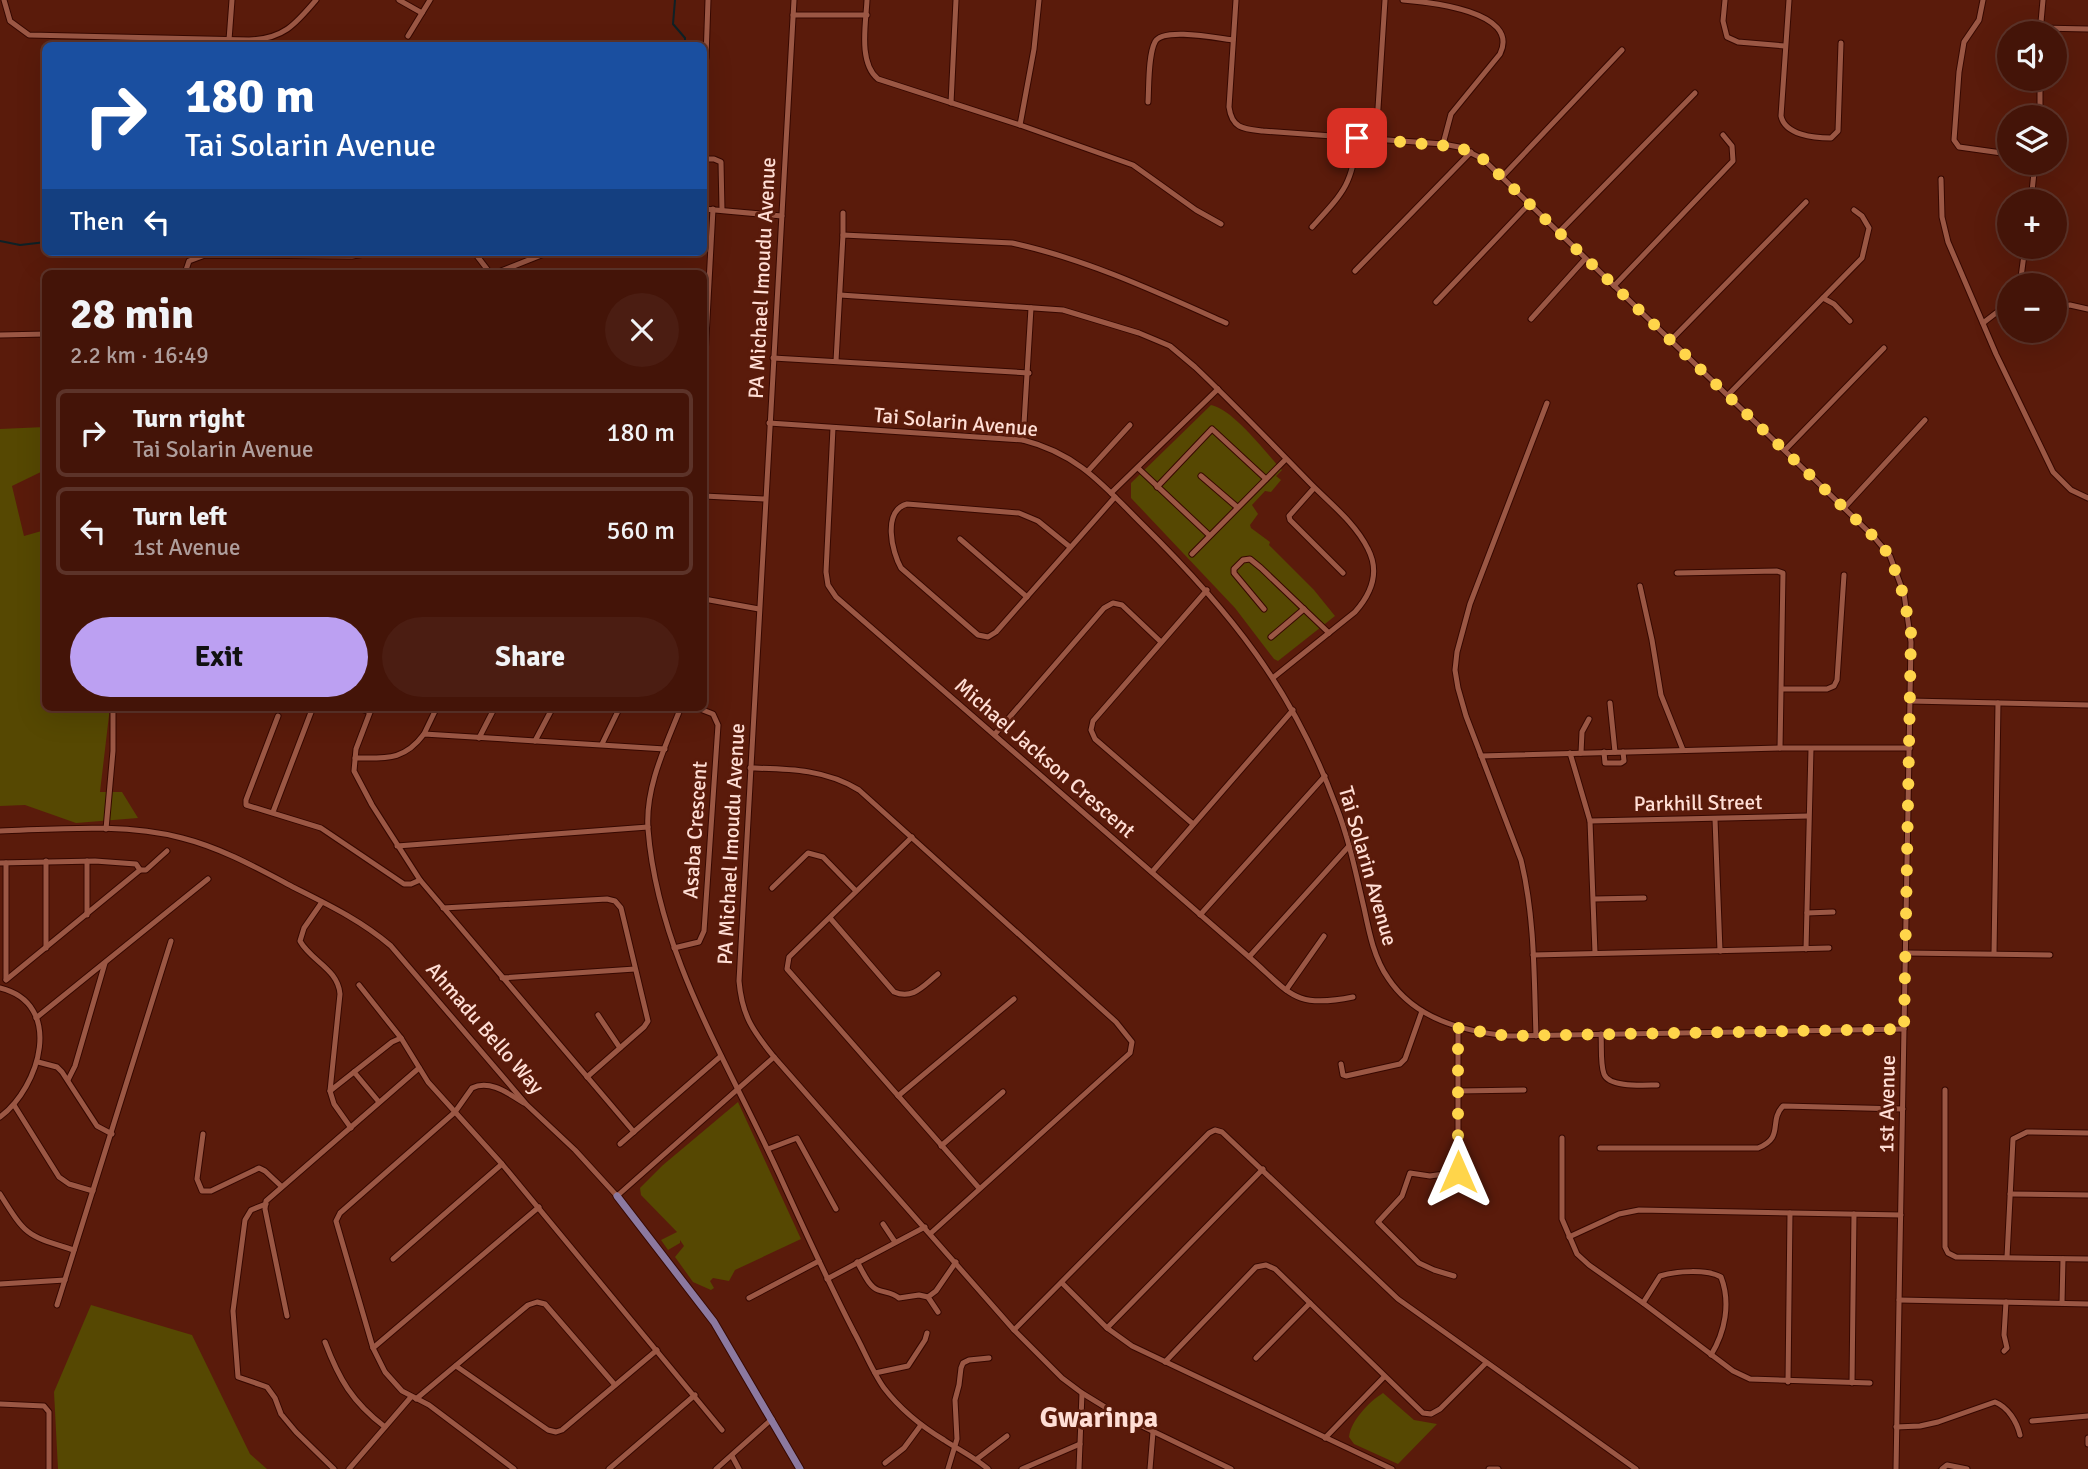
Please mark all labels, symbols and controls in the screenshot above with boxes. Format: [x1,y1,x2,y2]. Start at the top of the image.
map controls [1997,21,2067,343]
button: sound [1997,21,2067,91]
text: 180 m [185,66,315,126]
icon: right [70,70,161,161]
button: layers [1997,105,2067,175]
pin [1327,108,1387,168]
icon: arrive [1338,119,1376,157]
text: Tai Solarin Avenue [185,126,436,165]
street label: PA Michael Imoudu Avenue [743,156,781,400]
button: + [1997,189,2067,259]
icon: left [138,203,176,241]
text: Then [70,206,124,238]
button: − [1997,273,2067,343]
text: 28 min [70,289,194,340]
button: close [605,293,679,367]
text: 2.2 km · 16:49 [70,341,209,370]
street label: Tai Solarin Avenue [873,402,1039,442]
text: Turn right [133,403,245,435]
icon: right [74,414,112,452]
text: 180 m [606,417,675,449]
text: Tai Solarin Avenue [133,435,313,464]
text: Turn left [133,501,227,533]
icon: left [74,512,112,550]
text: 560 m [606,515,675,547]
text: 1st Avenue [133,533,241,562]
button: Exit [70,617,368,697]
button: Share [382,617,679,697]
street label: Michael Jackson Crescent [949,673,1141,843]
street label: PA Michael Imoudu Avenue [712,722,750,966]
street label: Asaba Crescent [677,760,713,900]
street label: Tai Solarin Avenue [1333,783,1403,949]
street label: Parkhill Street [1633,789,1763,817]
street label: Ahmadu Bello Way [420,957,550,1100]
street label: 1st Avenue [1873,1055,1901,1153]
position arrow [1421,1135,1495,1209]
district label: Gwarinpa [1040,1401,1158,1435]

